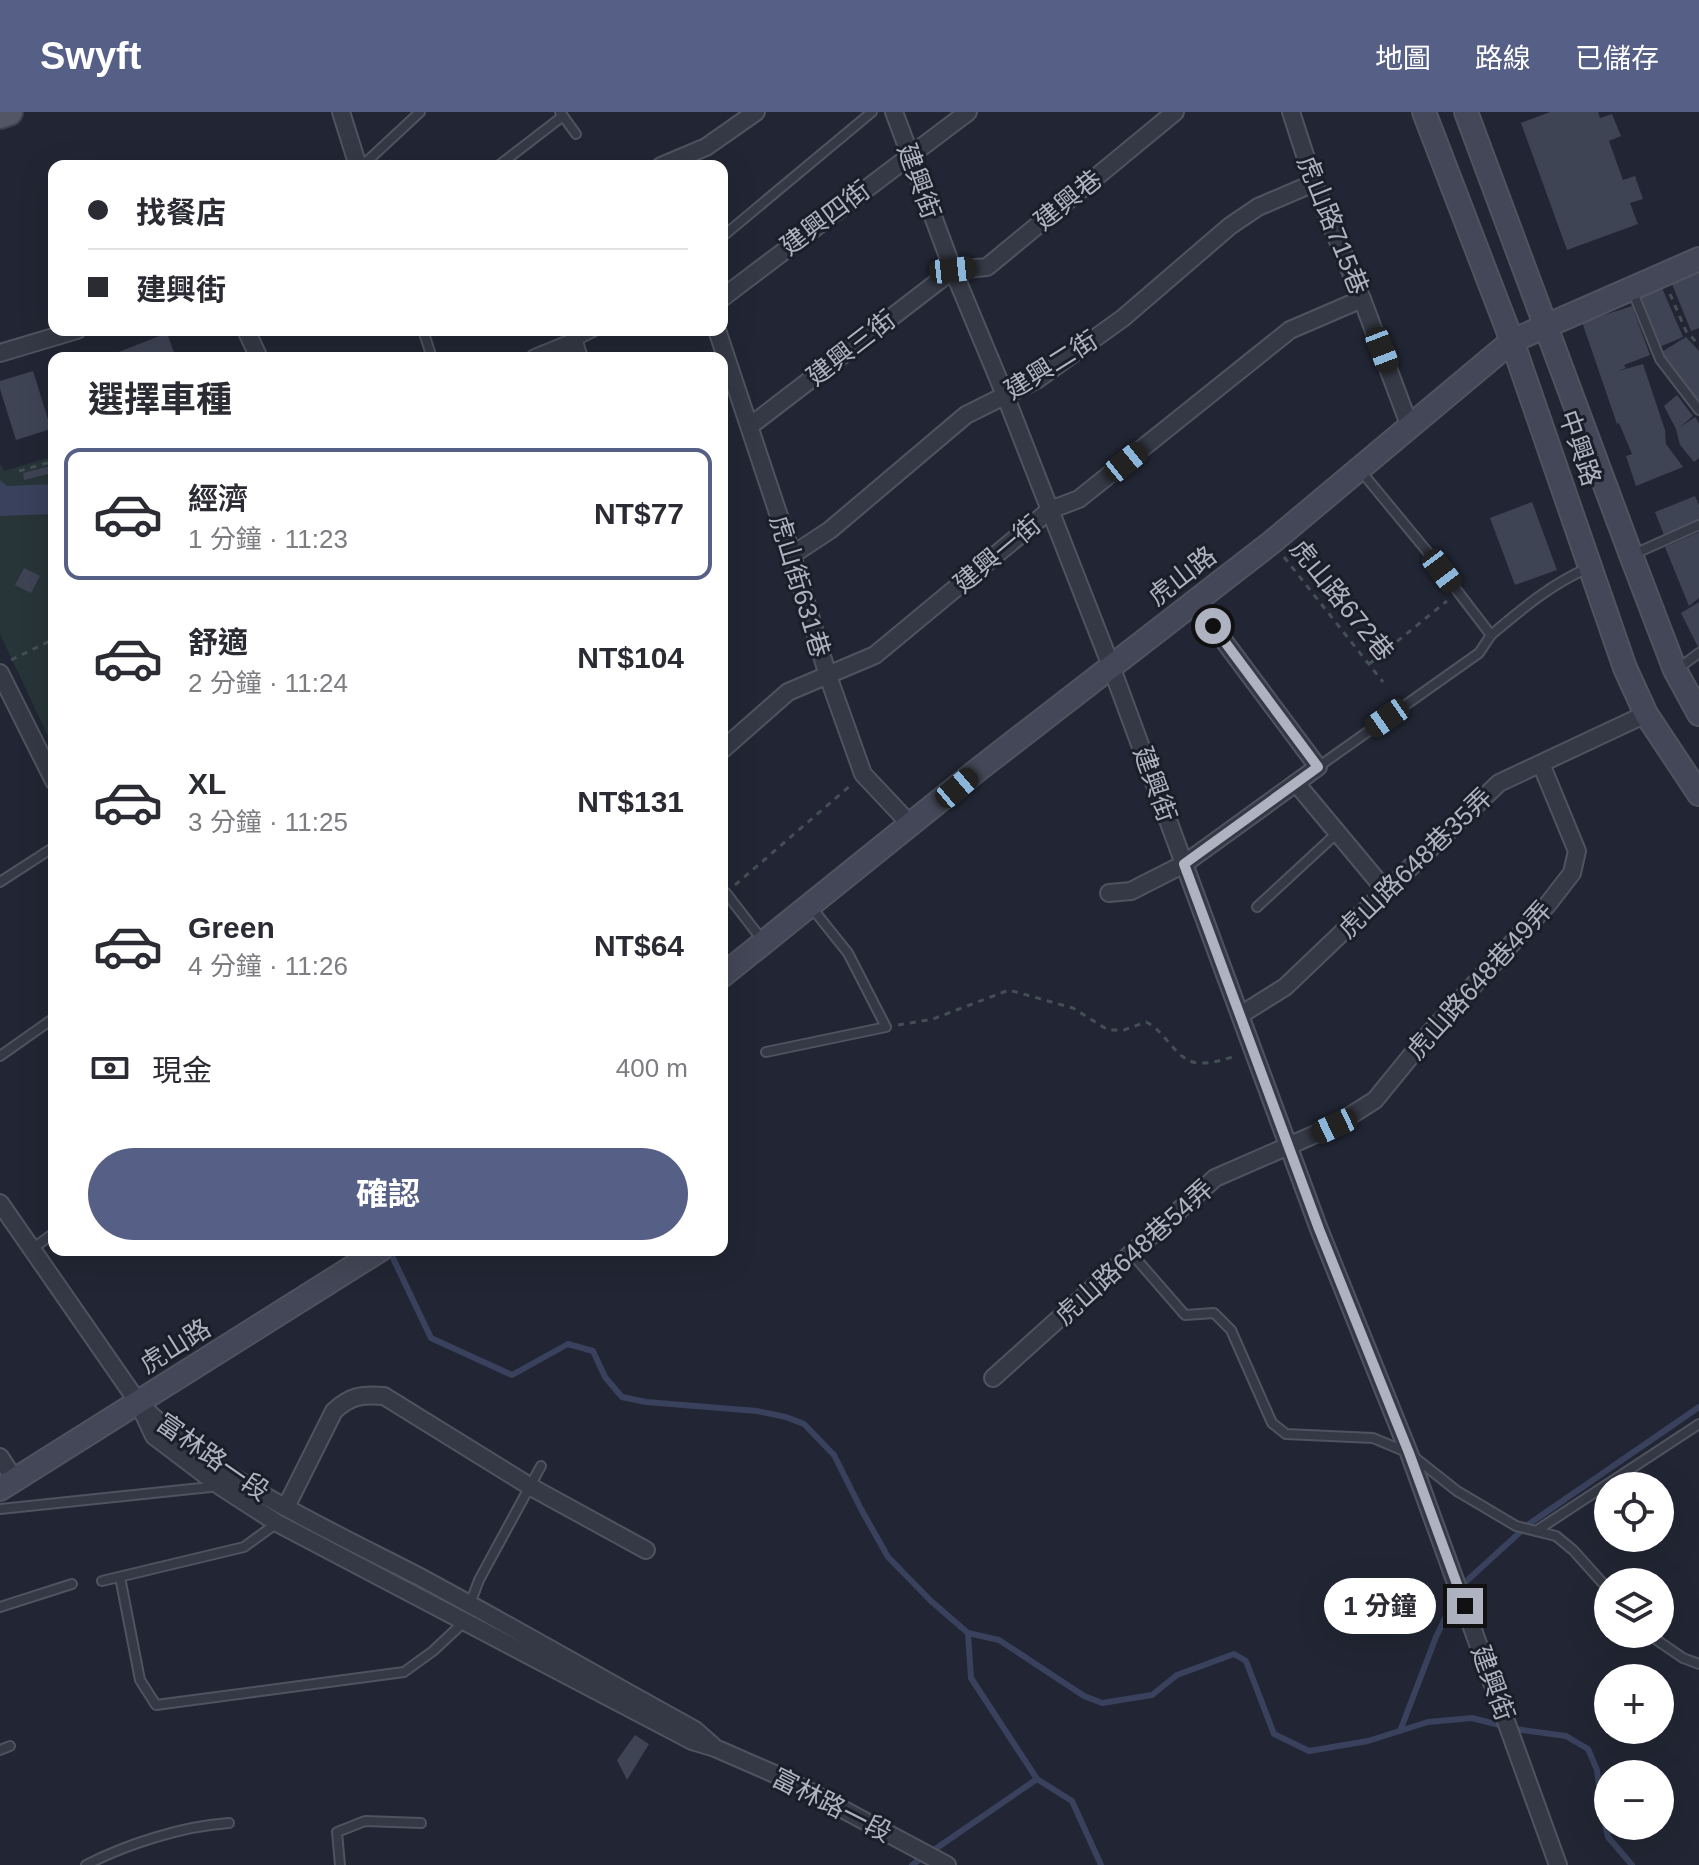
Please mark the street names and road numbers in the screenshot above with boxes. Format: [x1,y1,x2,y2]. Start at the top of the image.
street label: 建興街 [892,139,946,223]
street label: 虎山路715巷 [1291,151,1375,299]
street label: 建興巷 [1028,164,1108,236]
street label: 建興四街 [774,175,876,261]
street label: 建興三街 [801,304,901,392]
street label: 建興二街 [999,325,1103,405]
street label: 中興路 [1553,406,1607,490]
street label: 建興一街 [948,509,1046,599]
street label: 虎山街631巷 [764,511,836,661]
street label: 虎山路672巷 [1284,533,1400,667]
street label: 虎山路 [1142,540,1222,612]
street label: 建興街 [1128,742,1182,826]
street label: 虎山路648巷35弄 [1332,782,1498,944]
street label: 虎山路648巷49弄 [1400,895,1558,1065]
street label: 虎山路648巷54弄 [1049,1173,1219,1331]
street label: 虎山路 [134,1313,216,1379]
street label: 富林路一段 [151,1407,275,1507]
street label: 建興街 [1466,1641,1520,1725]
street label: 富林路一段 [767,1762,897,1848]

